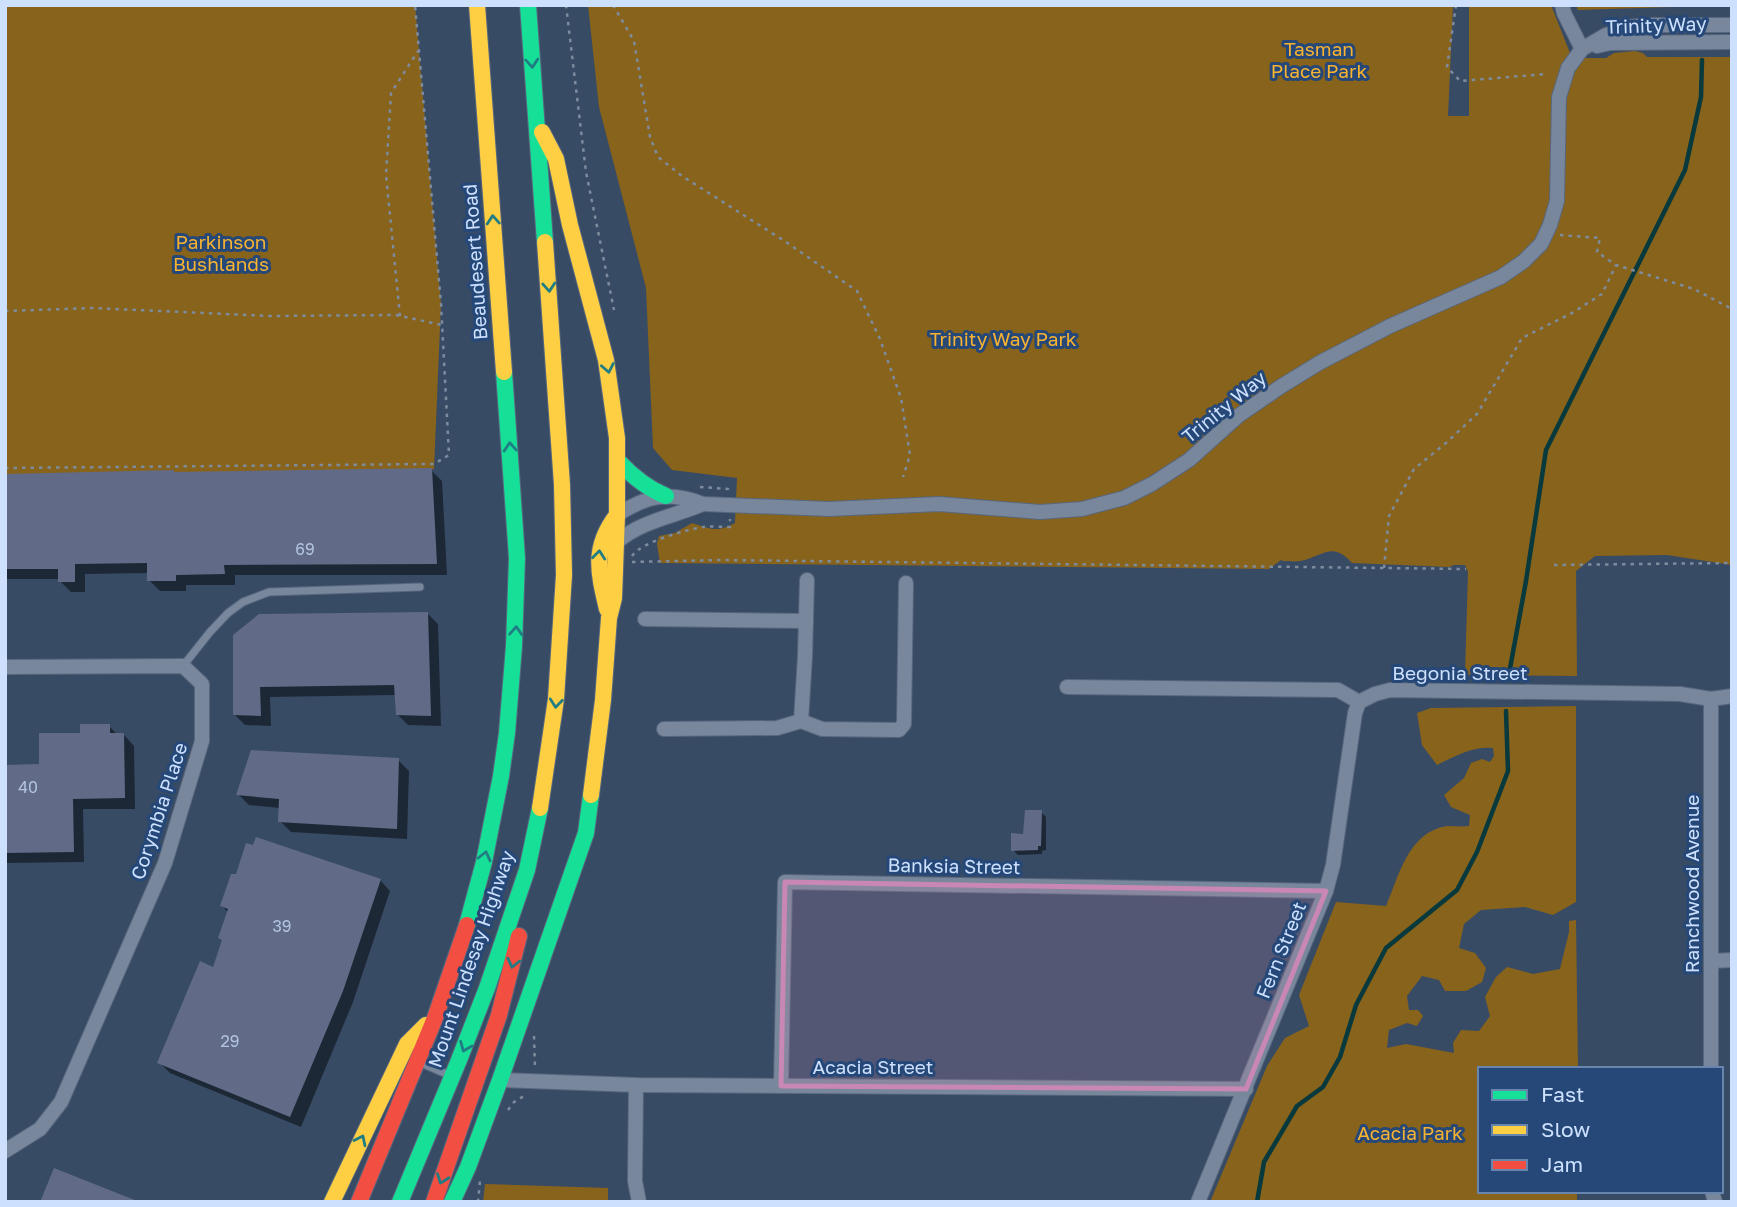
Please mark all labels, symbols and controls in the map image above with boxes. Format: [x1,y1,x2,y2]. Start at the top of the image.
street label: Trinity Way [1605,11,1707,38]
park label: Tasman Place Park [1271,37,1368,82]
one-way arrow [524,58,539,69]
street label: Beaudesert Road [458,183,491,341]
one-way arrow [486,214,501,225]
park label: Parkinson Bushlands [173,230,269,275]
one-way arrow [541,282,556,293]
park label: Trinity Way Park [929,327,1077,350]
one-way arrow [599,362,614,374]
street label: Trinity Way [1177,366,1271,447]
one-way arrow [502,441,517,452]
house number: 69 [295,539,315,559]
one-way arrow [592,549,607,561]
one-way arrow [508,625,523,636]
street label: Begonia Street [1392,661,1528,684]
one-way arrow [548,697,563,709]
street label: Corymbia Place [126,739,192,882]
house number: 40 [18,777,38,797]
street label: Ranchwood Avenue [1680,795,1703,973]
street label: Mount Lindesay Highway [423,847,519,1070]
one-way arrow [477,850,491,862]
street label: Banksia Street [887,853,1021,878]
street label: Fern Street [1251,898,1310,1002]
house number: 39 [272,916,292,936]
one-way arrow [507,957,521,969]
house number: 29 [221,1031,239,1051]
one-way arrow [459,1040,473,1052]
street label: Acacia Street [813,1055,933,1078]
legend [1478,1067,1723,1193]
text: Fast [1541,1081,1584,1107]
text: Slow [1541,1116,1590,1142]
park label: Acacia Park [1357,1121,1463,1144]
one-way arrow [353,1135,367,1147]
text: Jam [1541,1151,1583,1177]
one-way arrow [436,1172,450,1185]

